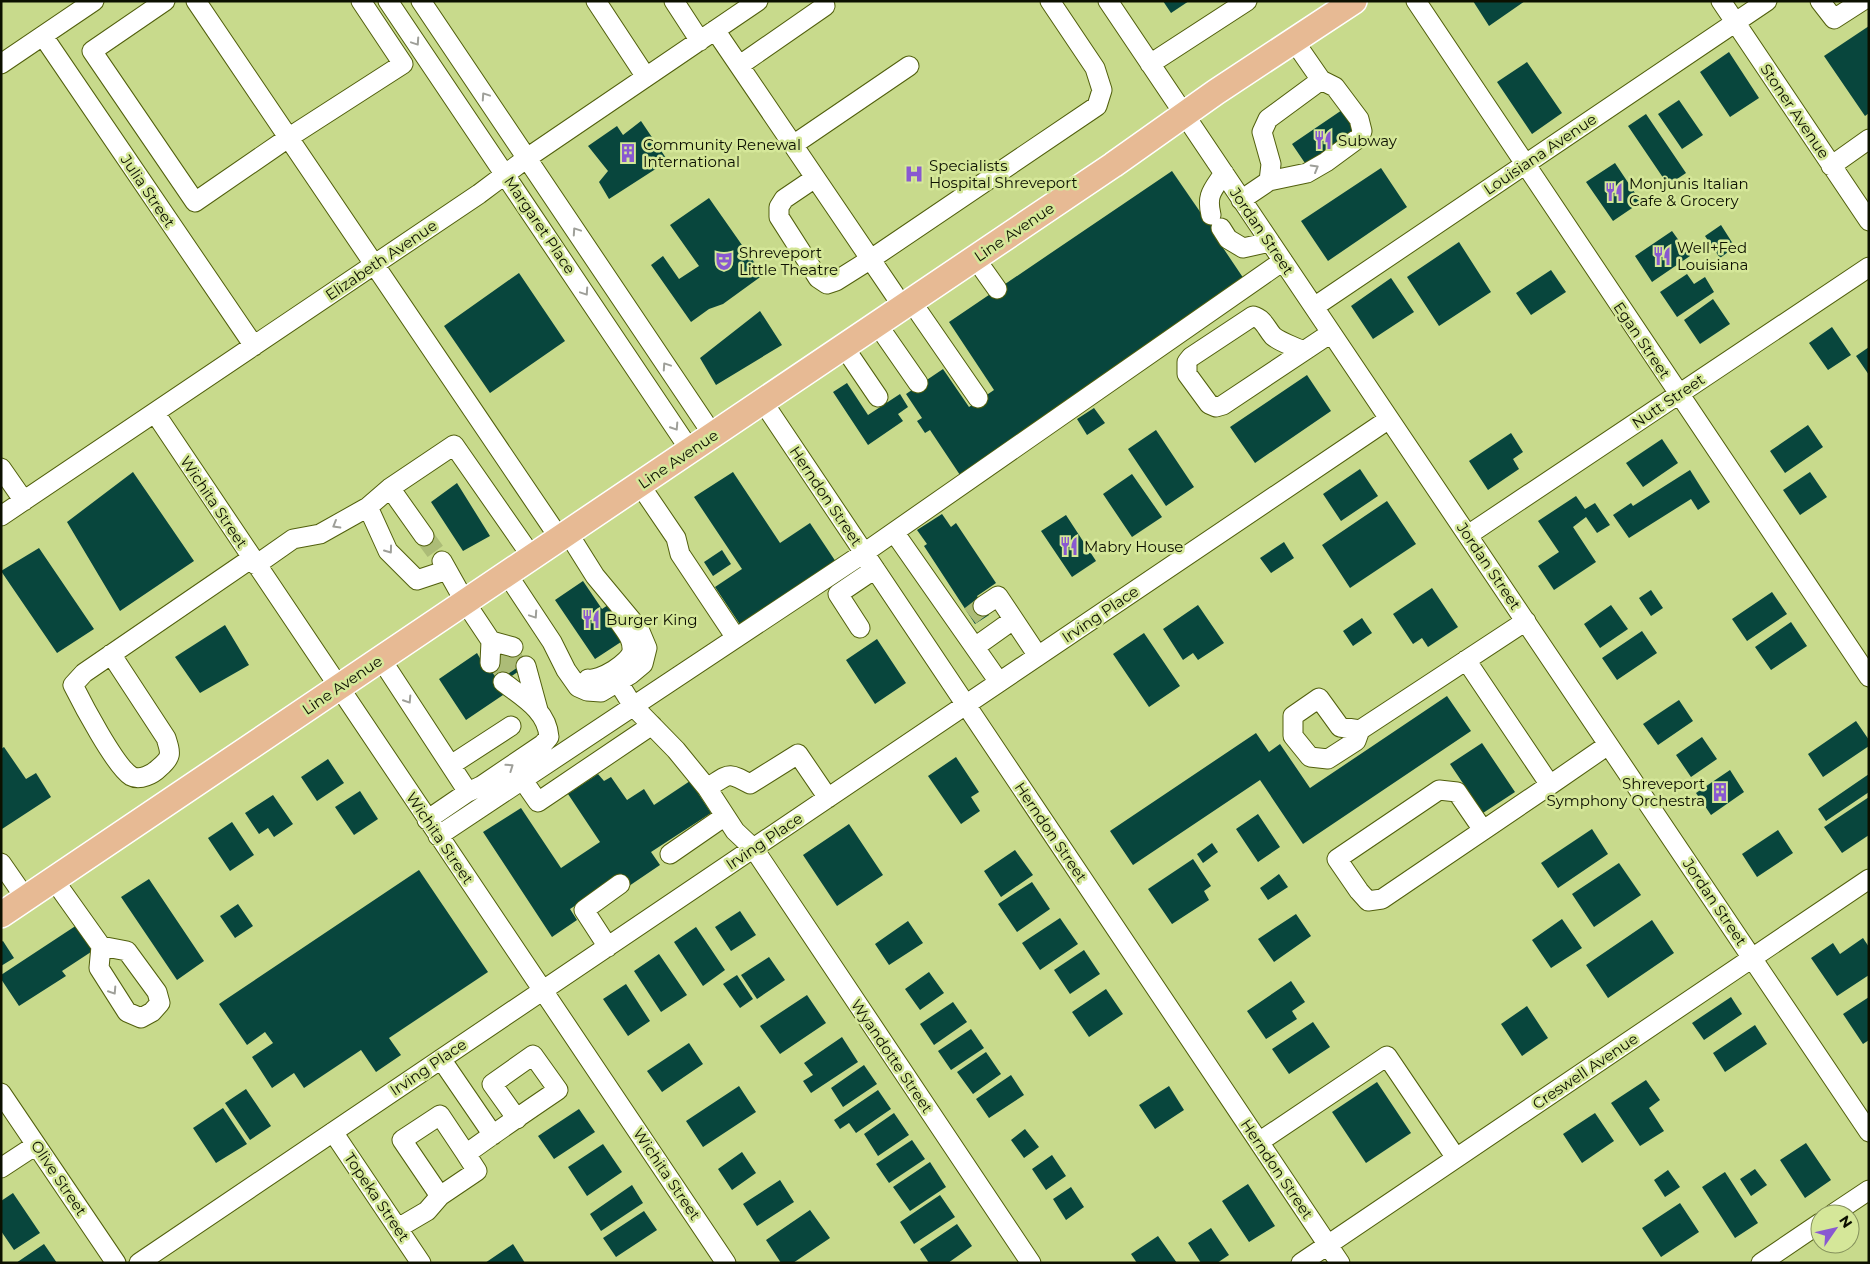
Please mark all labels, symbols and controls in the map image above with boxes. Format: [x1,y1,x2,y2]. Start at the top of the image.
one-way arrow [410,36,419,45]
street label: Stoner Avenue [1756,60,1834,162]
one-way arrow [482,92,491,101]
street label: Louisiana Avenue [1480,109,1600,199]
restaurant icon: Subway [1312,129,1334,151]
place label: Subway [1338,131,1398,150]
place label: Community Renewal International [643,135,801,171]
building icon: Community Renewal International [617,142,639,164]
street label: Julia Street [116,150,179,231]
place label: Specialists Hospital Shreveport [929,156,1078,192]
hospital icon: Specialists Hospital Shreveport [903,163,925,185]
one-way arrow [1310,164,1319,174]
street label: Margaret Place [500,172,580,278]
place label: Monjunis Italian Cafe & Grocery [1629,174,1749,210]
restaurant icon: Monjunis Italian Cafe & Grocery [1603,181,1625,203]
street label: Jordan Street [1225,183,1298,278]
street label: Line Avenue [970,198,1058,266]
street label: Elizabeth Avenue [322,216,440,304]
one-way arrow [573,227,582,236]
place label: Well+Fed Louisiana [1677,238,1748,274]
place label: Shreveport Little Theatre [739,243,838,279]
restaurant icon: Well+Fed Louisiana [1651,245,1673,267]
theatre icon: Shreveport Little Theatre [713,250,735,272]
one-way arrow [579,286,588,296]
street label: Egan Street [1609,298,1675,382]
one-way arrow [663,362,672,371]
street label: Nutt Street [1628,370,1708,432]
one-way arrow [669,422,678,431]
street label: Line Avenue [634,425,722,493]
street label: Herndon Street [786,442,866,550]
street label: Wichita Street [176,452,252,552]
street label: Jordan Street [1452,518,1525,613]
one-way arrow [332,519,341,529]
restaurant icon: Mabry House [1058,535,1080,557]
place label: Mabry House [1084,537,1183,556]
one-way arrow [383,544,392,554]
street label: Irving Place [1058,581,1142,647]
restaurant icon: Burger King [580,608,602,630]
one-way arrow [528,609,537,618]
place label: Burger King [606,610,698,629]
street label: Line Avenue [298,651,386,719]
one-way arrow [402,694,411,703]
one-way arrow [504,764,514,773]
place label: Shreveport Symphony Orchestra [1547,774,1705,810]
street label: Herndon Street [1011,778,1091,886]
building icon: Shreveport Symphony Orchestra [1709,781,1731,803]
street label: Wichita Street [402,788,478,888]
street label: Irving Place [722,808,806,874]
street label: Jordan Street [1678,854,1751,949]
one-way arrow [107,985,116,994]
street label: Wyandotte Street [847,996,937,1116]
street label: Creswell Avenue [1529,1029,1641,1113]
street label: Irving Place [386,1034,470,1100]
street label: Herndon Street [1237,1115,1317,1223]
street label: Wichita Street [629,1124,705,1224]
street label: Olive Street [27,1137,91,1219]
street label: Topeka Street [340,1149,414,1245]
north arrow [1810,1204,1860,1254]
text: N [1835,1212,1856,1231]

